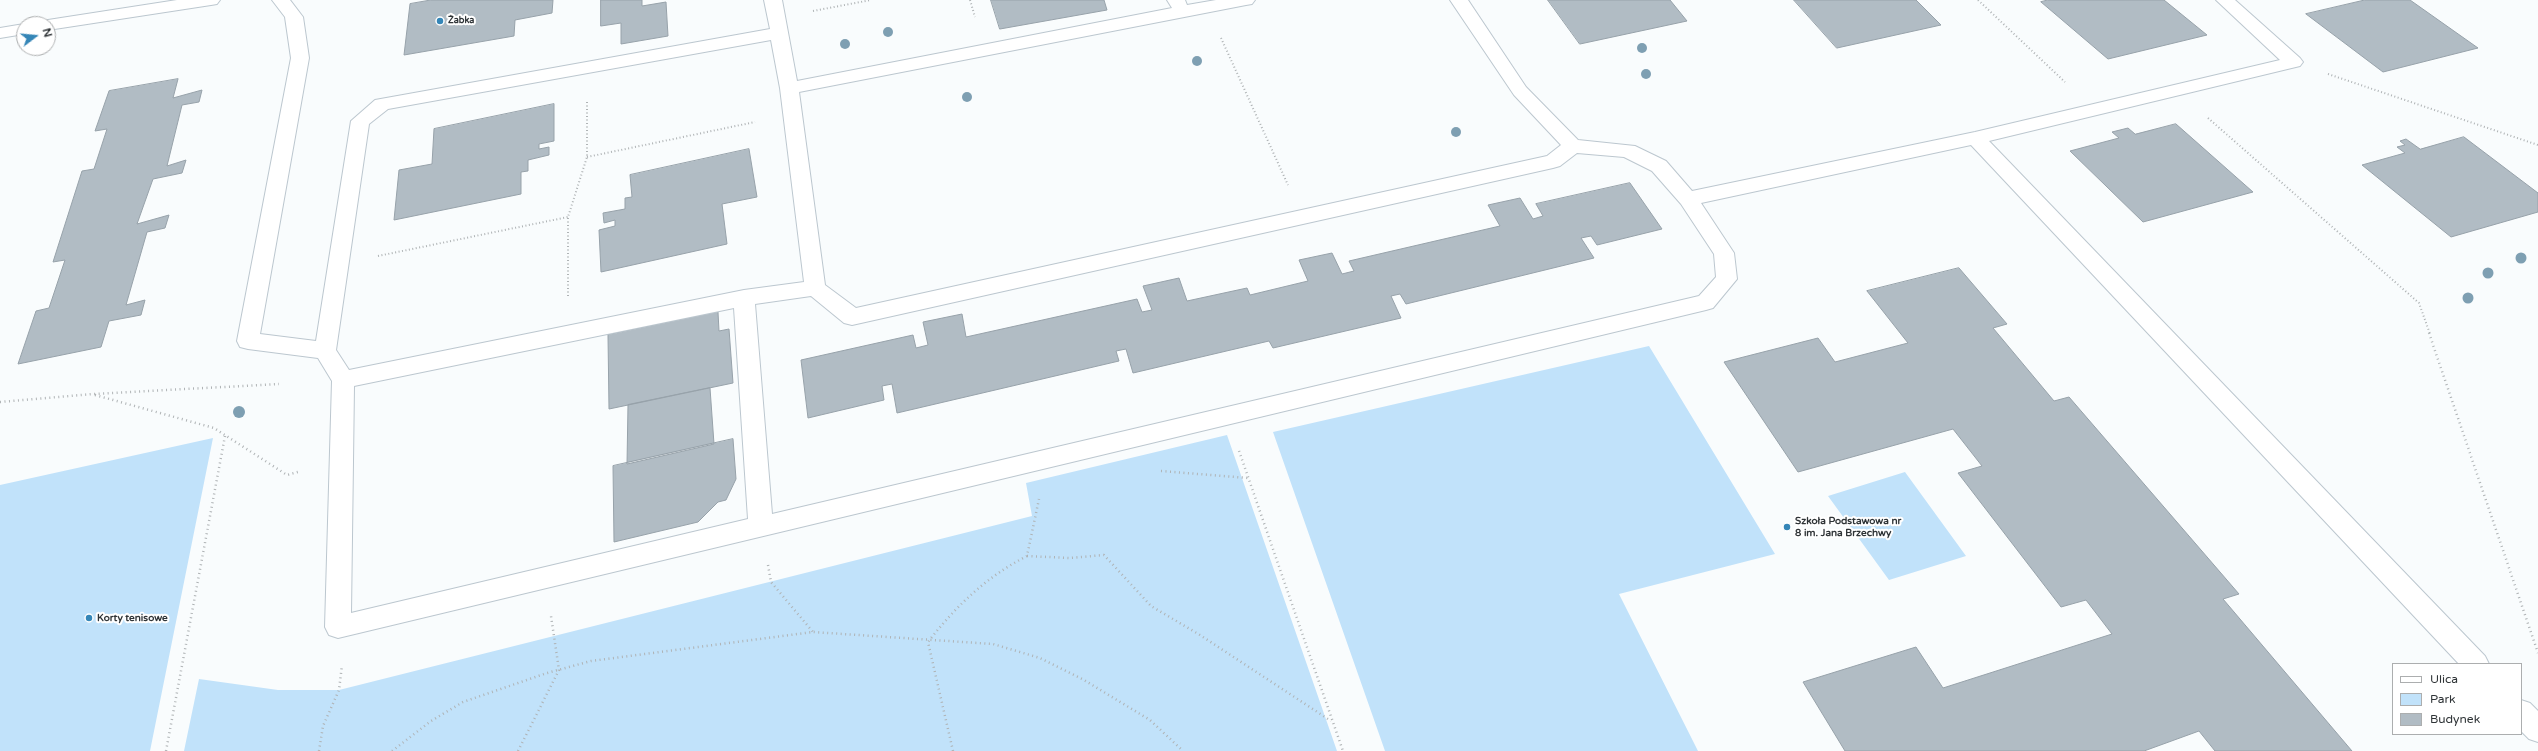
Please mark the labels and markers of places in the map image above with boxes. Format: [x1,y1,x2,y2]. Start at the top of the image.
marker: Żabka [435,16,445,26]
place label: Żabka [448,16,474,26]
place label: Szkoła Podstawowa nr 8 im. Jana Brzechwy [1795,515,1901,538]
marker: Szkoła Podstawowa nr 8 im. Jana Brzechwy [1782,522,1792,532]
place label: Korty tenisowe [97,612,168,624]
marker: Korty tenisowe [84,613,94,623]

